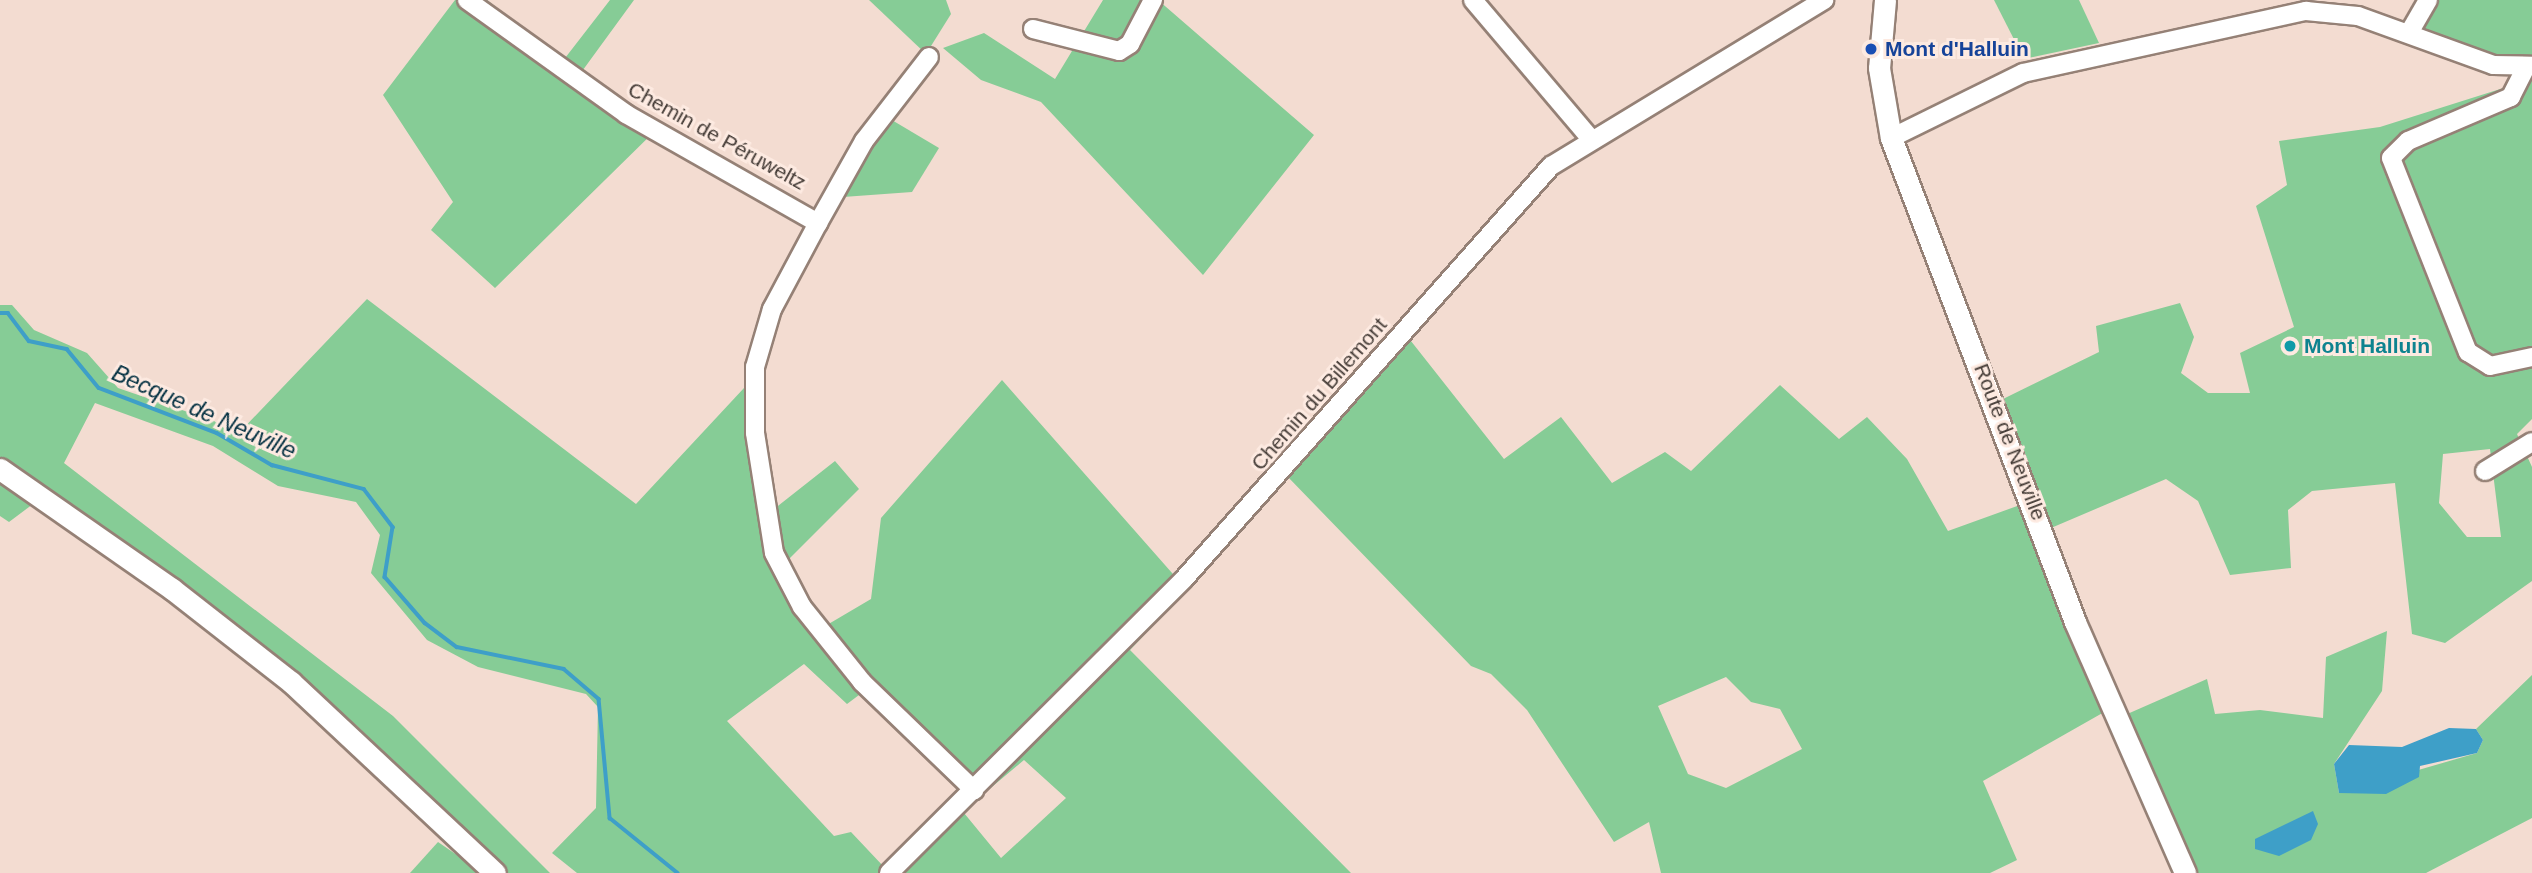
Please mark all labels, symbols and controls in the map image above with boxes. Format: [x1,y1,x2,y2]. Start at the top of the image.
place label: Mont d'Halluin [1885,36,2029,62]
marker: Mont d'Halluin [1863,41,1879,57]
street label: Chemin de Péruweltz [624,77,810,195]
street label: Chemin du Billemont [1246,313,1392,475]
place label: Mont Halluin [2304,333,2430,359]
marker: Mont Halluin [2282,338,2298,354]
water label: Becque de Neuville [108,359,300,465]
street label: Route de Neuville [1969,360,2051,524]

